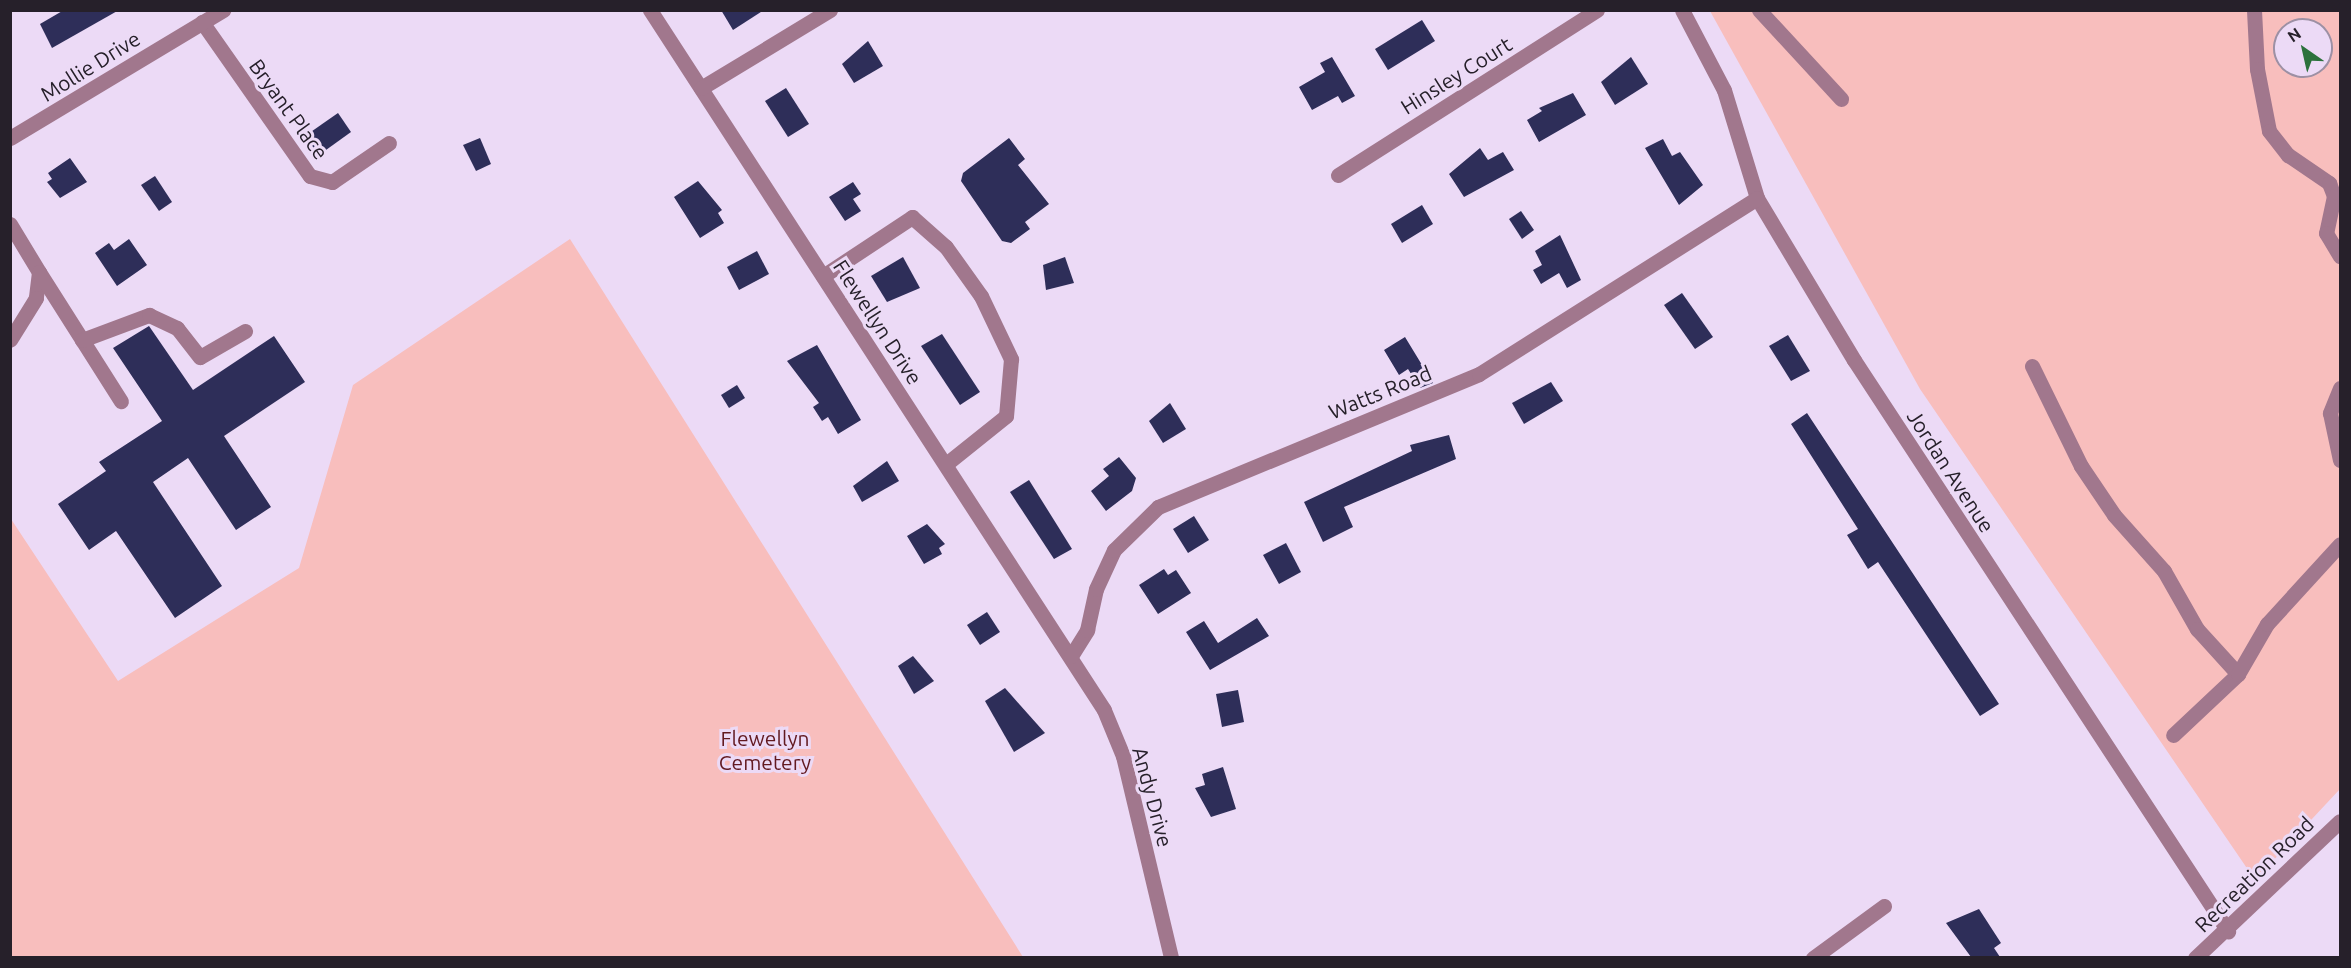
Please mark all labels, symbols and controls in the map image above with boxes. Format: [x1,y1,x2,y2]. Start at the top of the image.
north arrow [2273,18,2333,78]
text: N [2284,24,2304,46]
street label: Mollie Drive [36,25,144,107]
street label: Hinsley Court [1396,31,1516,119]
street label: Bryant Place [244,54,334,164]
street label: Flewellyn Drive [828,255,928,389]
street label: Watts Road [1325,360,1435,424]
street label: Jordan Avenue [1902,405,2000,537]
park label: Flewellyn Cemetery [719,725,811,775]
street label: Andy Drive [1128,744,1178,850]
street label: Recreation Road [2189,811,2319,937]

